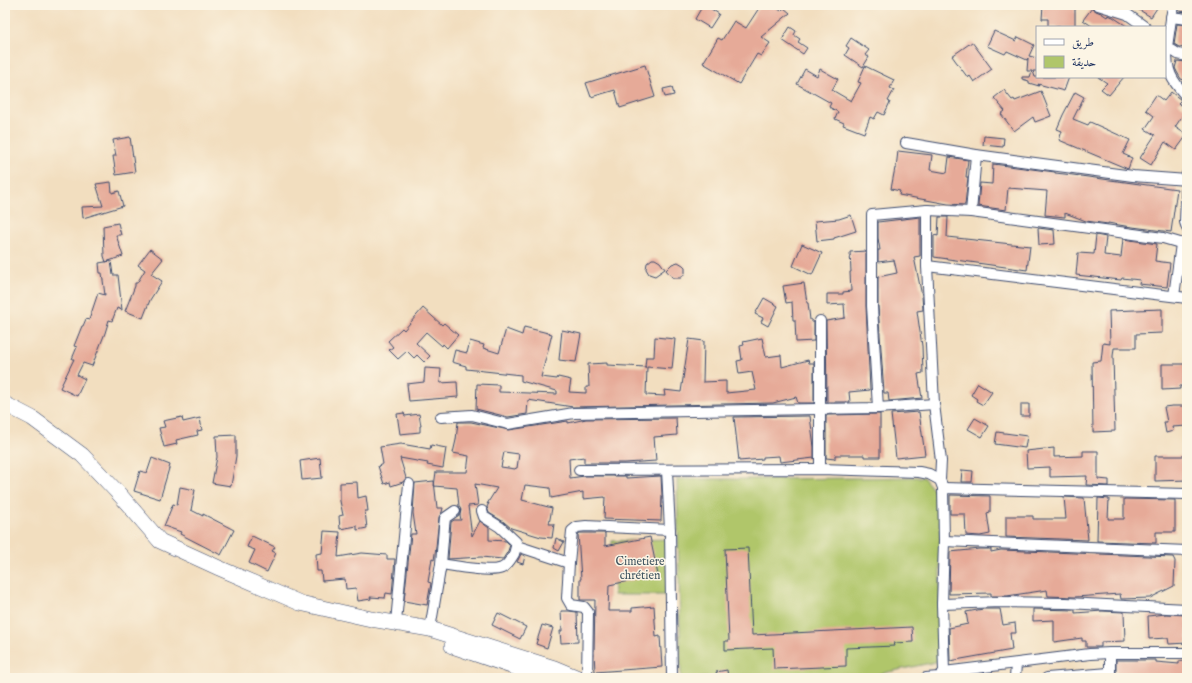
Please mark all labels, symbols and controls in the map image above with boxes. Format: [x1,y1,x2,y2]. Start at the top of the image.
legend [1036,26,1166,78]
text: طريق [1072,35,1094,50]
text: حديقة [1072,55,1096,70]
park label: Cimetiere chrétien [615,554,665,583]

